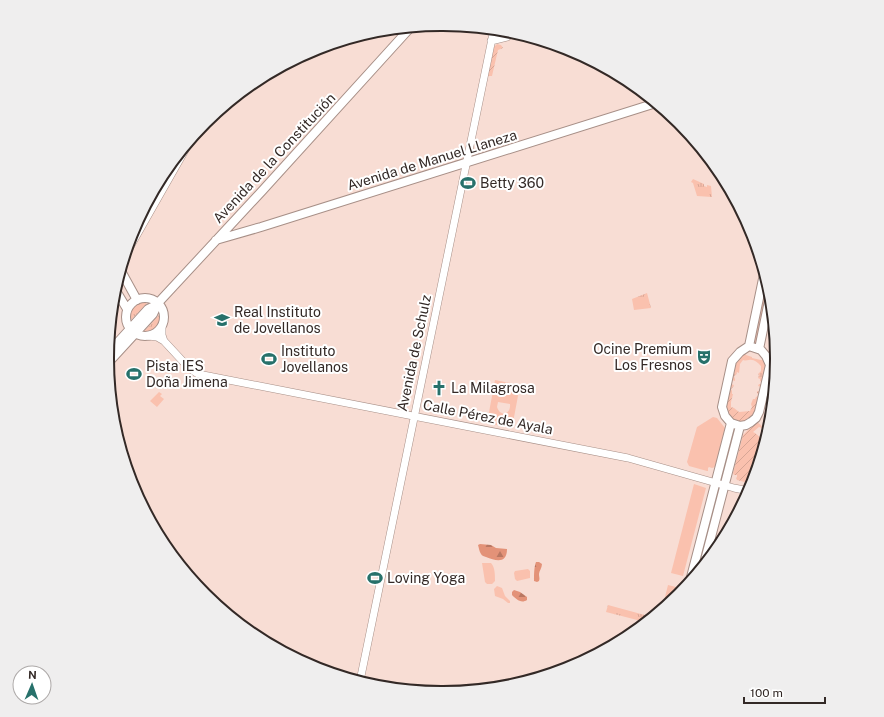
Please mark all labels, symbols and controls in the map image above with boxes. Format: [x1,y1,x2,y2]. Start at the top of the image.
street label: Avenida de la Constitución [210,90,338,226]
street label: Avenida de Manuel Llaneza [345,127,519,193]
sports icon: Betty 360 [459,174,477,192]
place label: Betty 360 [480,175,544,191]
street label: Avenida de Schulz [394,293,434,413]
place label: Real Instituto de Jovellanos [234,304,321,336]
school or university icon: Real Instituto de Jovellanos [213,311,231,329]
place label: Ocine Premium Los Fresnos [593,341,692,373]
place label: Instituto Jovellanos [281,343,348,375]
theatre icon: Ocine Premium Los Fresnos [695,348,713,366]
sports icon: Instituto Jovellanos [260,350,278,368]
place label: Pista IES Doña Jimena [146,358,228,390]
sports icon: Pista IES Doña Jimena [125,365,143,383]
church icon: La Milagrosa [430,379,448,397]
place label: La Milagrosa [451,380,535,396]
street label: Calle Pérez de Ayala [422,397,554,437]
sports icon: Loving Yoga [366,569,384,587]
place label: Loving Yoga [387,570,465,586]
north arrow [12,665,52,705]
text: N [28,669,37,681]
scale bar [744,679,825,705]
text: 100 m [750,686,783,700]

